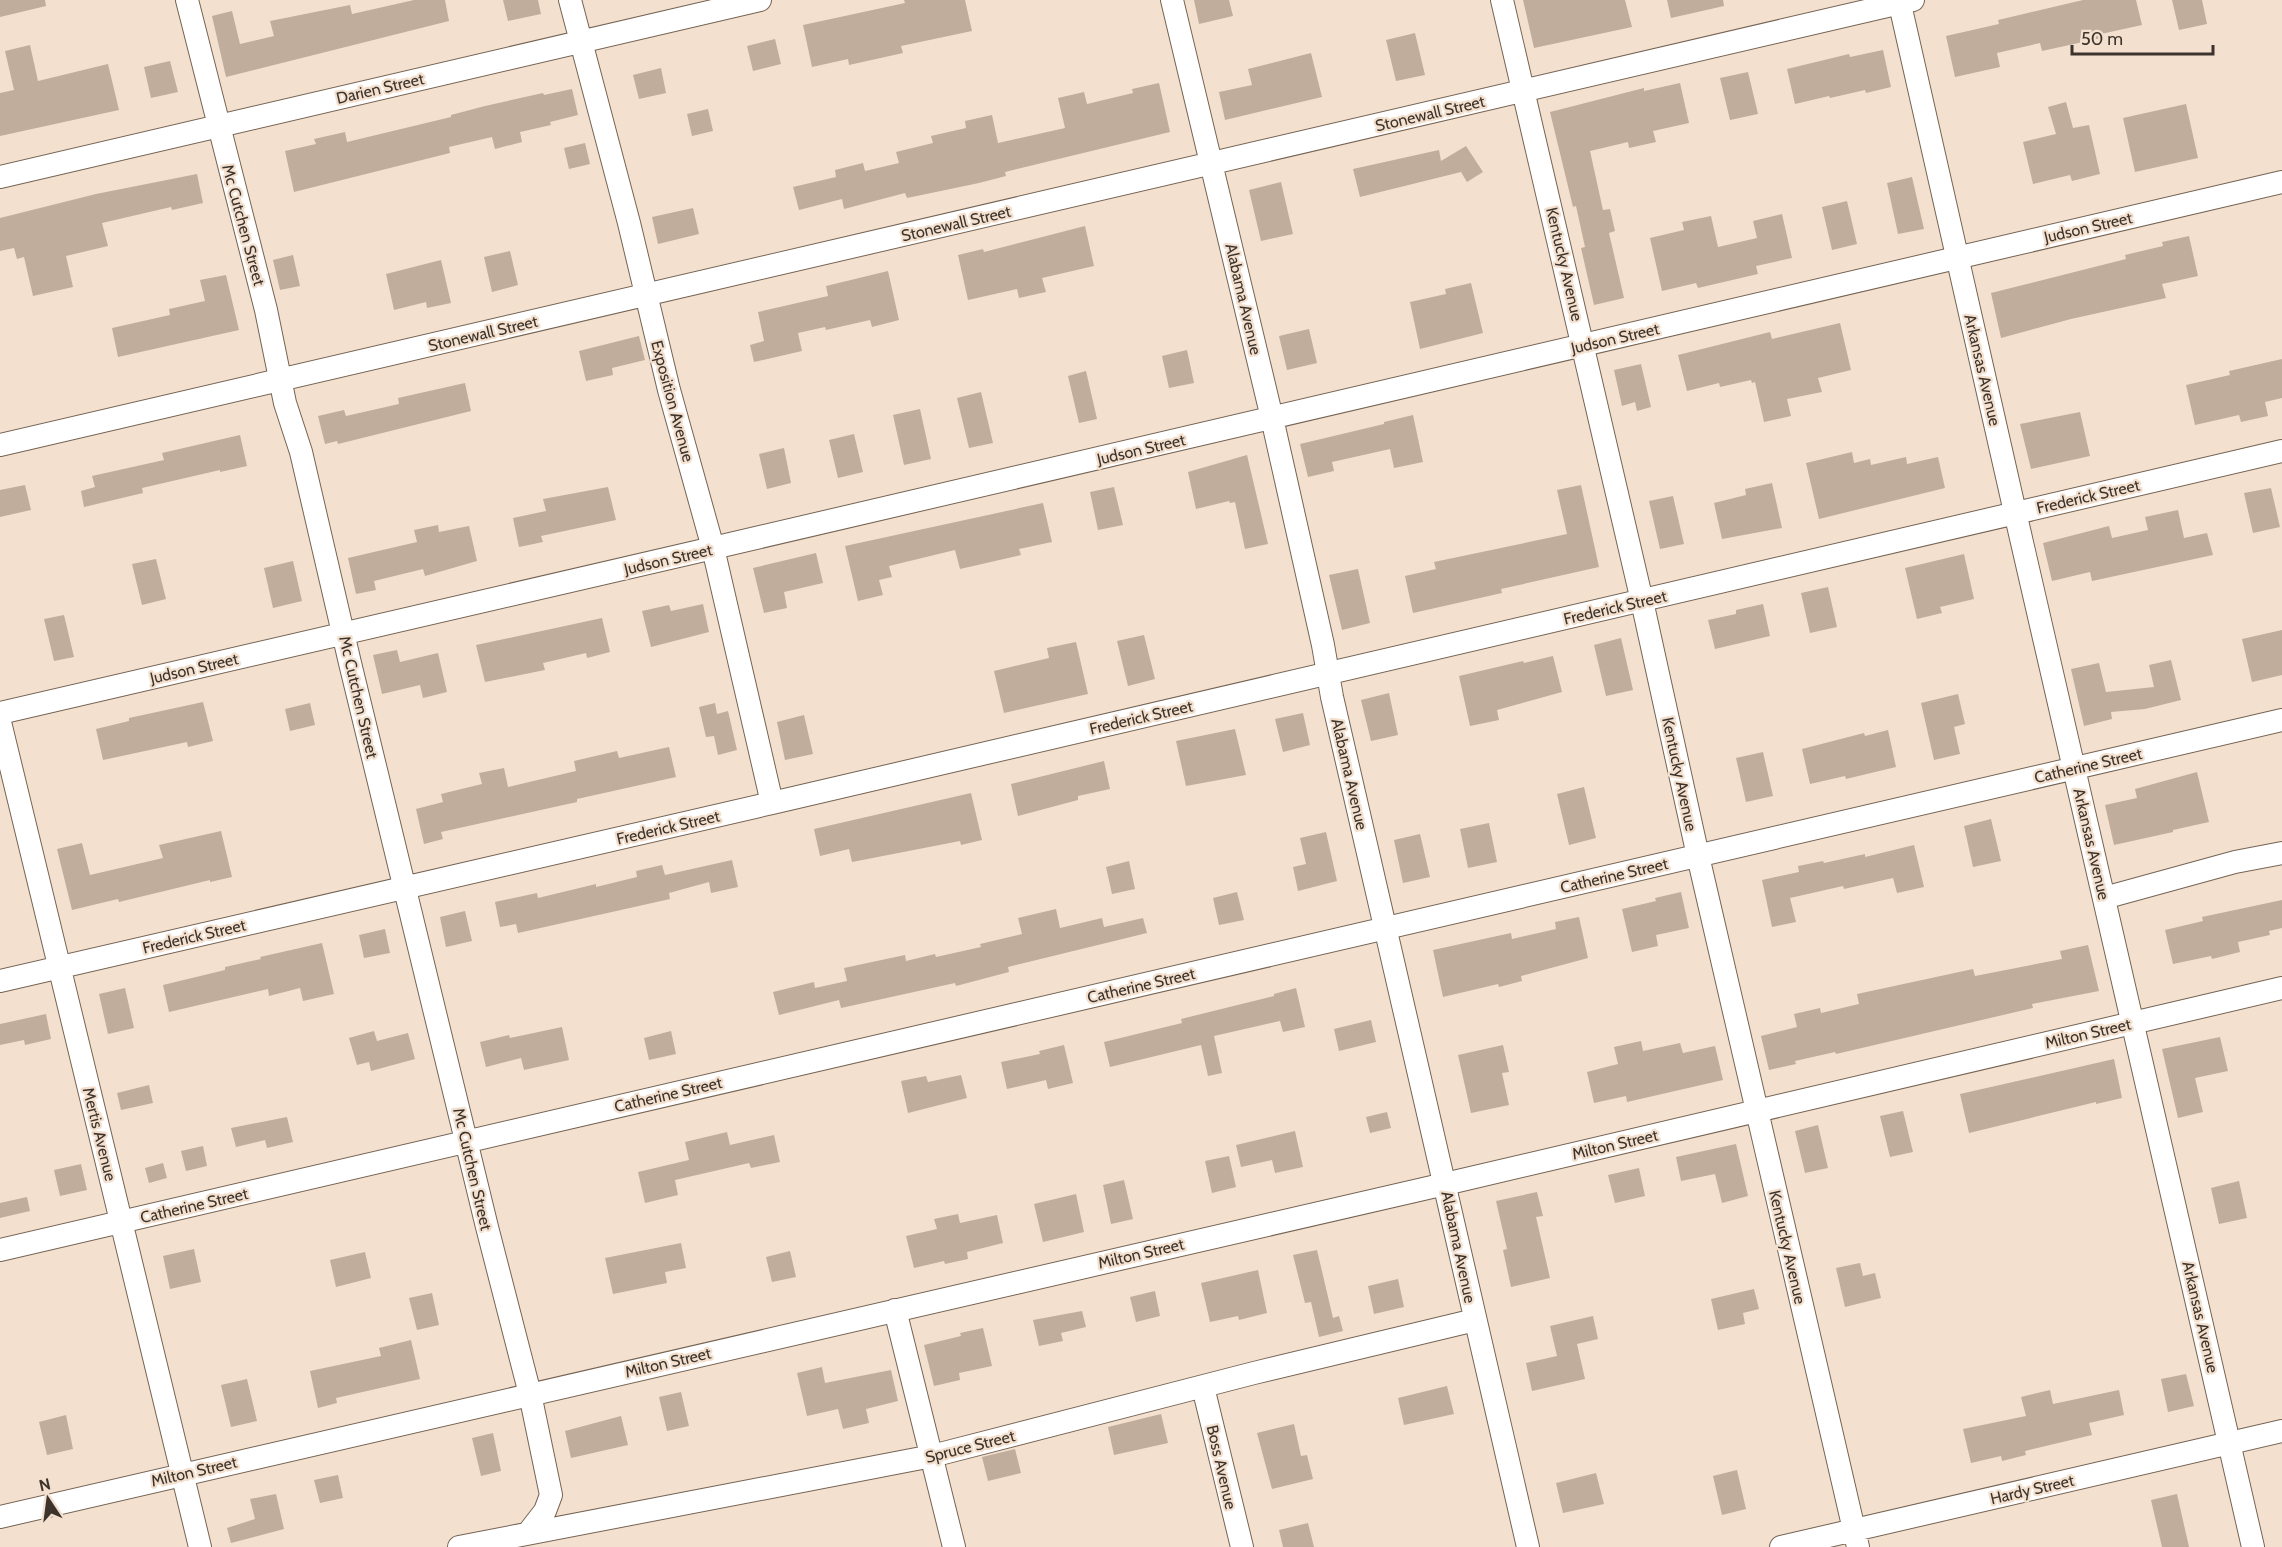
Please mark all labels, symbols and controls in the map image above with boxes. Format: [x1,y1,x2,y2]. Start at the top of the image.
scale bar [2072,18,2213,56]
text: 50 m [2081,28,2123,50]
street label: Darien Street [334,69,426,108]
street label: Stonewall Street [1373,92,1487,135]
street label: Mc Cutchen Street [218,162,269,288]
street label: Stonewall Street [899,202,1013,245]
street label: Kentucky Avenue [1542,205,1587,323]
street label: Judson Street [2041,208,2135,247]
street label: Alabama Avenue [1221,242,1266,357]
street label: Stonewall Street [426,312,540,355]
street label: Arkansas Avenue [1960,312,2005,428]
street label: Judson Street [1568,319,1662,358]
street label: Exposition Avenue [647,338,698,464]
street label: Judson Street [1094,430,1188,469]
street label: Frederick Street [2035,475,2142,518]
street label: Judson Street [621,540,715,579]
street label: Frederick Street [1562,586,1669,629]
street label: Mc Cutchen Street [335,634,382,761]
street label: Judson Street [147,649,241,688]
street label: Frederick Street [1088,696,1195,739]
street label: Kentucky Avenue [1658,715,1701,833]
street label: Alabama Avenue [1327,717,1372,832]
street label: Catherine Street [2032,744,2144,787]
street label: Arkansas Avenue [2069,786,2114,902]
street label: Frederick Street [615,806,722,849]
street label: Catherine Street [1558,854,1670,897]
street label: Frederick Street [141,915,248,958]
street label: Catherine Street [1085,964,1197,1007]
street label: Milton Street [2043,1014,2134,1053]
street label: Catherine Street [612,1073,724,1116]
street label: Mertis Avenue [79,1085,120,1183]
street label: Mc Cutchen Street [449,1106,496,1233]
street label: Milton Street [1570,1125,1661,1164]
street label: Catherine Street [138,1184,250,1227]
street label: Kentucky Avenue [1765,1188,1810,1306]
street label: Alabama Avenue [1437,1189,1480,1305]
street label: Milton Street [1096,1234,1187,1273]
street label: Arkansas Avenue [2178,1259,2223,1375]
street label: Milton Street [623,1343,714,1382]
street label: Boss Avenue [1203,1423,1240,1511]
street label: Spruce Street [923,1426,1017,1467]
street label: Milton Street [149,1452,240,1491]
north arrow [18,1469,78,1529]
street label: Hardy Street [1988,1470,2076,1508]
text: N [37,1474,52,1495]

